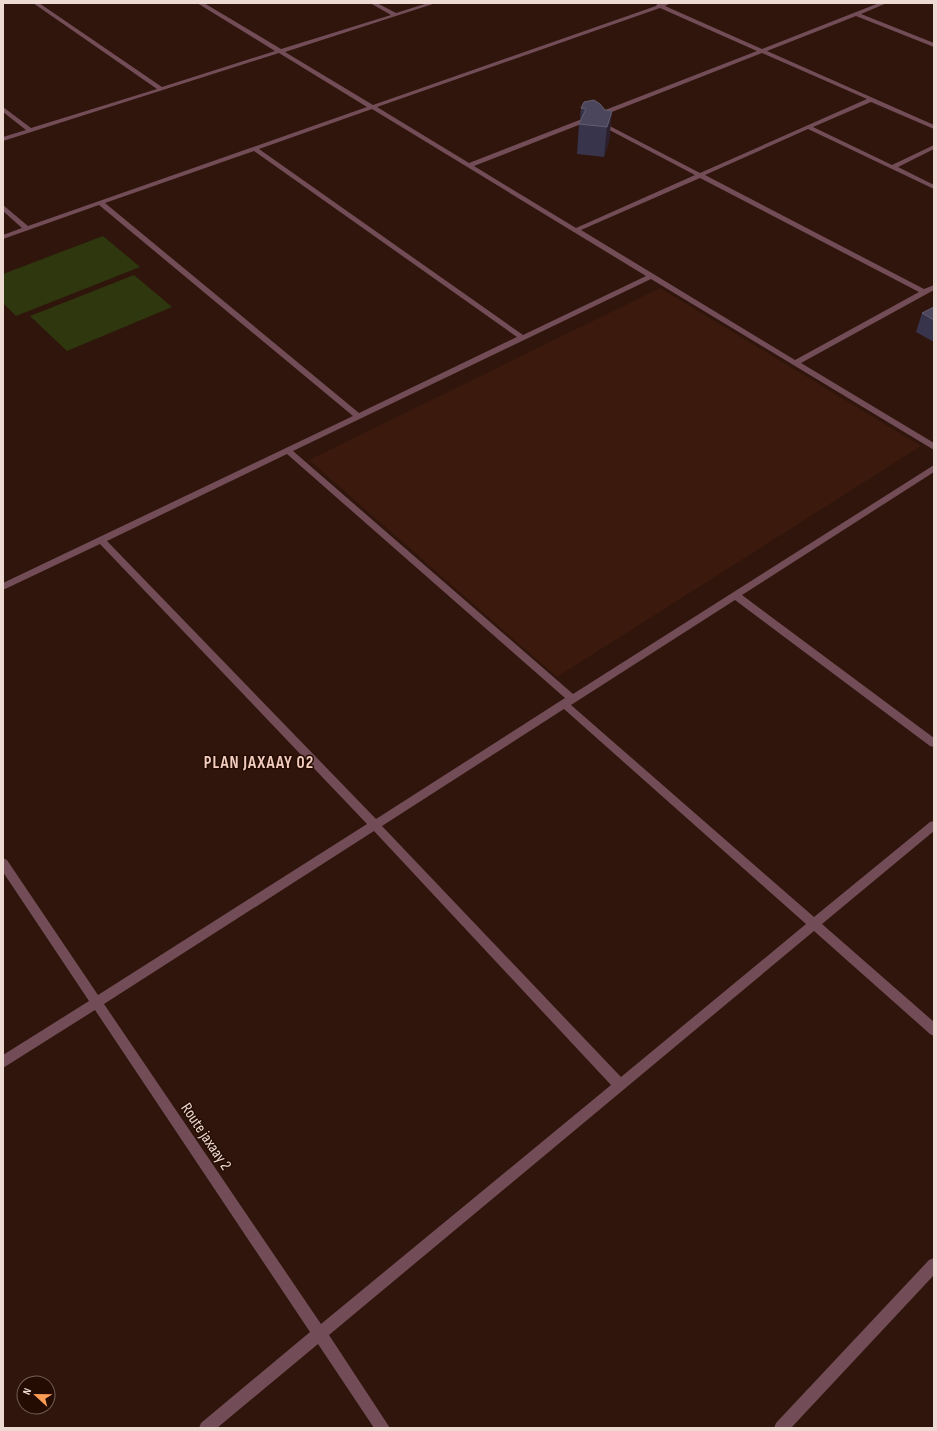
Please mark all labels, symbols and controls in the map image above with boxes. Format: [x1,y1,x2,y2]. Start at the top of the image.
district label: PLAN JAXAAY 02 [204,753,314,773]
street label: Route jaxaay 2 [176,1100,235,1174]
north arrow [16,1375,56,1415]
text: N [20,1386,34,1397]

